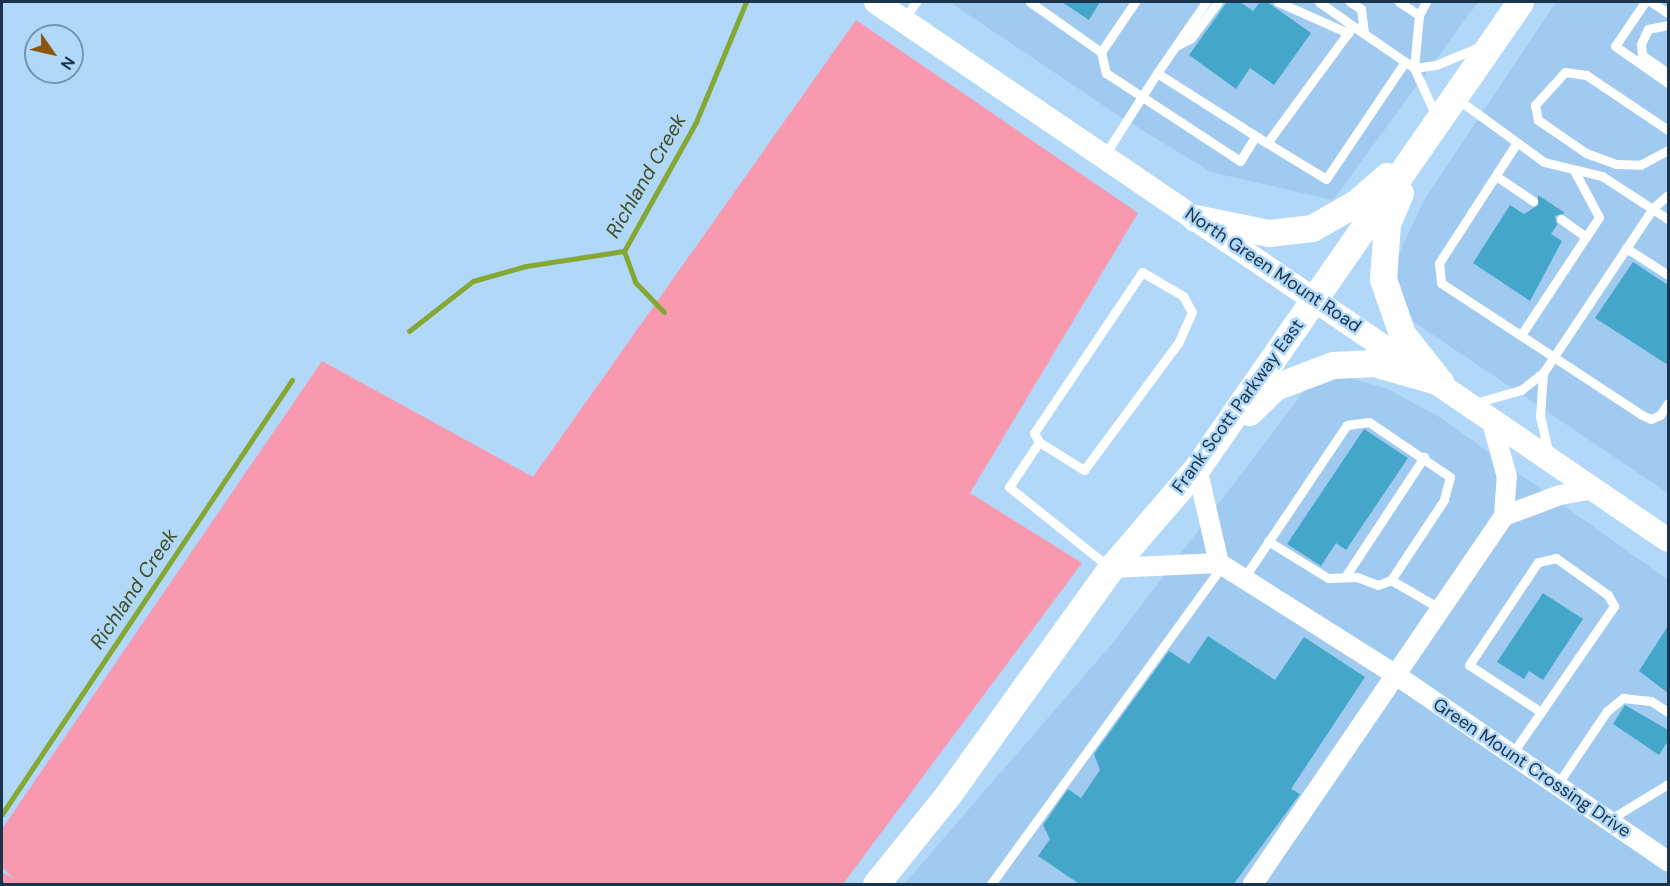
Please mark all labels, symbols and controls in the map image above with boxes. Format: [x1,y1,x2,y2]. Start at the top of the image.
north arrow [24,24,84,84]
text: N [56,53,80,74]
water label: Richland Creek [601,110,691,242]
street label: North Green Mount Road [1181,203,1365,337]
street label: Frank Scott Parkway East [1168,315,1308,497]
water label: Richland Creek [85,525,183,653]
street label: Green Mount Crossing Drive [1429,694,1635,842]

